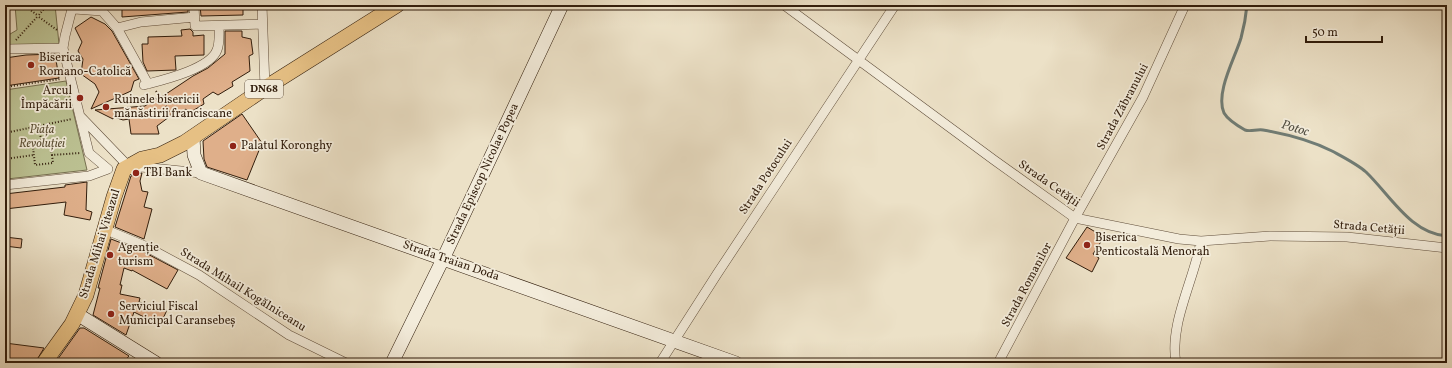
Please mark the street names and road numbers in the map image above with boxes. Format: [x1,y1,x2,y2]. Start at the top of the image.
street label: Strada Zăbranului [1093,61,1153,153]
road number: DN68 [245,80,283,98]
street label: Strada Episcop Nicolae Popea [443,101,523,247]
street label: Strada Potocului [736,136,797,218]
street label: Strada Cetății [1015,157,1083,211]
street label: Strada Mihai Viteazul [76,187,124,301]
street label: Strada Cetății [1332,217,1406,239]
street label: Strada Traian Doda [401,237,501,285]
street label: Strada Romanilor [998,240,1056,330]
street label: Strada Mihail Kogălniceanu [177,245,309,336]

